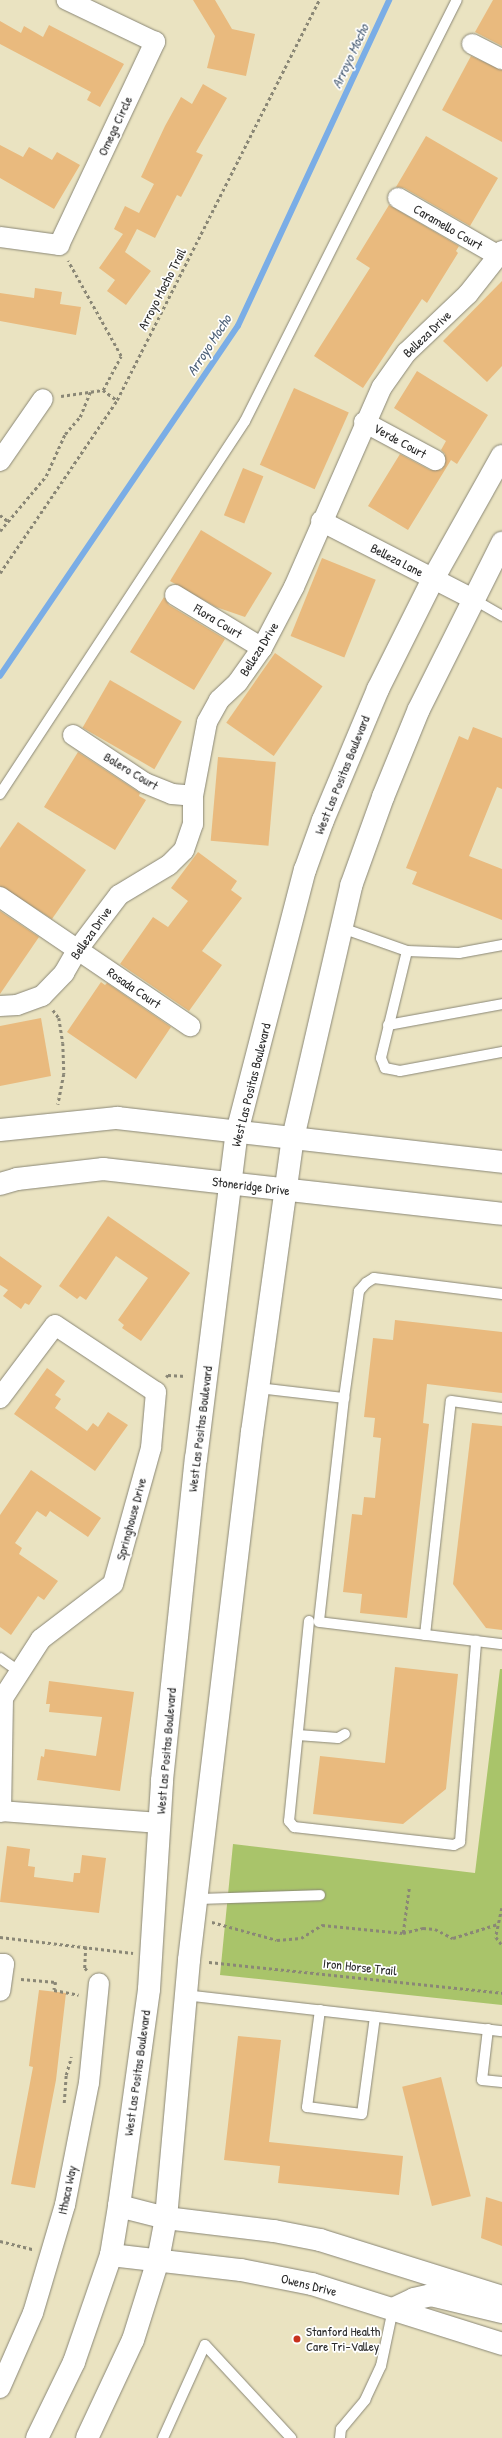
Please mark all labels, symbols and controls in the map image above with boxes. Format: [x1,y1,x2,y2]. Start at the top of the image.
water label: Arroyo Mocho [328,21,372,91]
street label: Omega Circle [94,94,136,158]
street label: Caramello Court [411,201,485,253]
street label: Arroyo Mocho Trail [135,246,189,332]
street label: Belleza Drive [400,307,454,361]
water label: Arroyo Mocho [183,312,235,378]
street label: Verde Court [371,420,429,462]
street label: Belleza Lane [368,540,426,580]
street label: Flora Court [191,600,245,642]
street label: Belleza Drive [236,619,282,679]
street label: West Las Positas Boulevard [311,713,373,837]
street label: Bolero Court [101,749,161,793]
street label: Belleza Drive [67,904,115,962]
street label: Rosada Court [104,964,164,1012]
street label: West Las Positas Boulevard [228,1022,274,1148]
street label: Stoneridge Drive [211,1173,291,1199]
street label: West Las Positas Boulevard [185,1365,215,1493]
street label: Springhouse Drive [113,1476,149,1562]
street label: West Las Positas Boulevard [153,1687,179,1815]
street label: Iron Horse Trail [322,1955,398,1979]
street label: West Las Positas Boulevard [120,2009,154,2137]
street label: Ithaca Way [54,2164,80,2216]
street label: Owens Drive [280,2271,338,2299]
place label: Stanford Health Care Tri-Valley [306,2324,380,2355]
marker: Stanford Health Care Tri-Valley [291,2333,303,2345]

